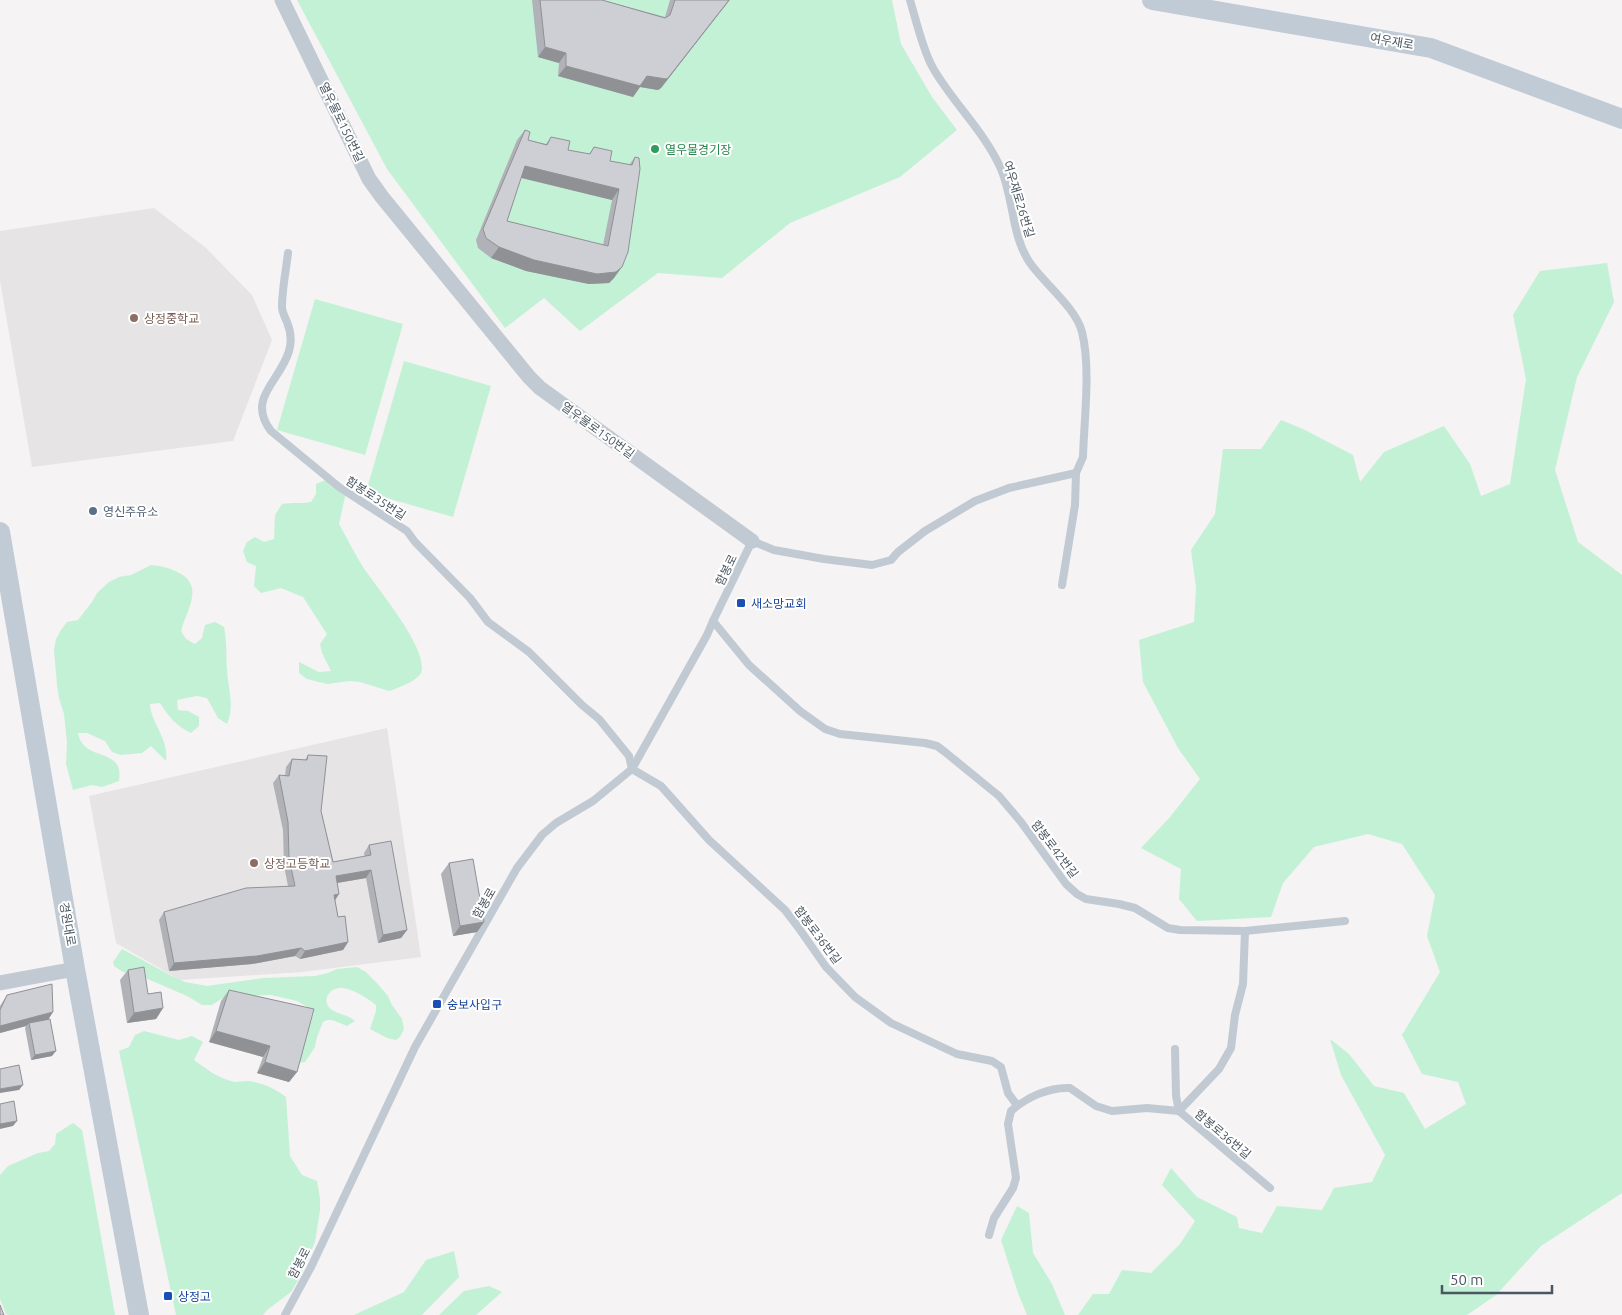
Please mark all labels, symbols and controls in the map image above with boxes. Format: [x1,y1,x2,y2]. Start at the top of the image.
street label: 여우재로 [1369,31,1415,51]
street label: 열우물로150번길 [317,80,367,164]
marker: 열우물경기장 [649,143,661,155]
place label: 열우물경기장 [665,143,731,156]
street label: 여우재로26번길 [1001,159,1037,239]
marker: 상정중학교 [128,312,140,324]
place label: 상정중학교 [144,312,199,325]
street label: 열우물로150번길 [559,399,637,461]
street label: 함봉로35번길 [344,474,408,522]
marker: 영신주유소 [87,505,99,517]
place label: 영신주유소 [103,505,158,518]
street label: 함봉로 [713,552,739,588]
marker: 새소망교회 [735,597,747,609]
place label: 새소망교회 [751,597,806,610]
street label: 함봉로42번길 [1029,818,1081,880]
marker: 상정고등학교 [248,857,260,869]
place label: 상정고등학교 [264,857,330,870]
street label: 함봉로 [470,885,498,921]
street label: 경원대로 [58,901,78,947]
street label: 함봉로36번길 [792,904,844,966]
marker: 숭보사입구 [431,998,443,1010]
place label: 숭보사입구 [447,998,502,1011]
street label: 함봉로36번길 [1192,1107,1254,1161]
street label: 함봉로 [285,1245,313,1281]
scale bar [1442,1262,1552,1294]
text: 50 m [1450,1271,1483,1288]
marker: 상정고 [162,1290,174,1302]
place label: 상정고 [178,1290,211,1303]

